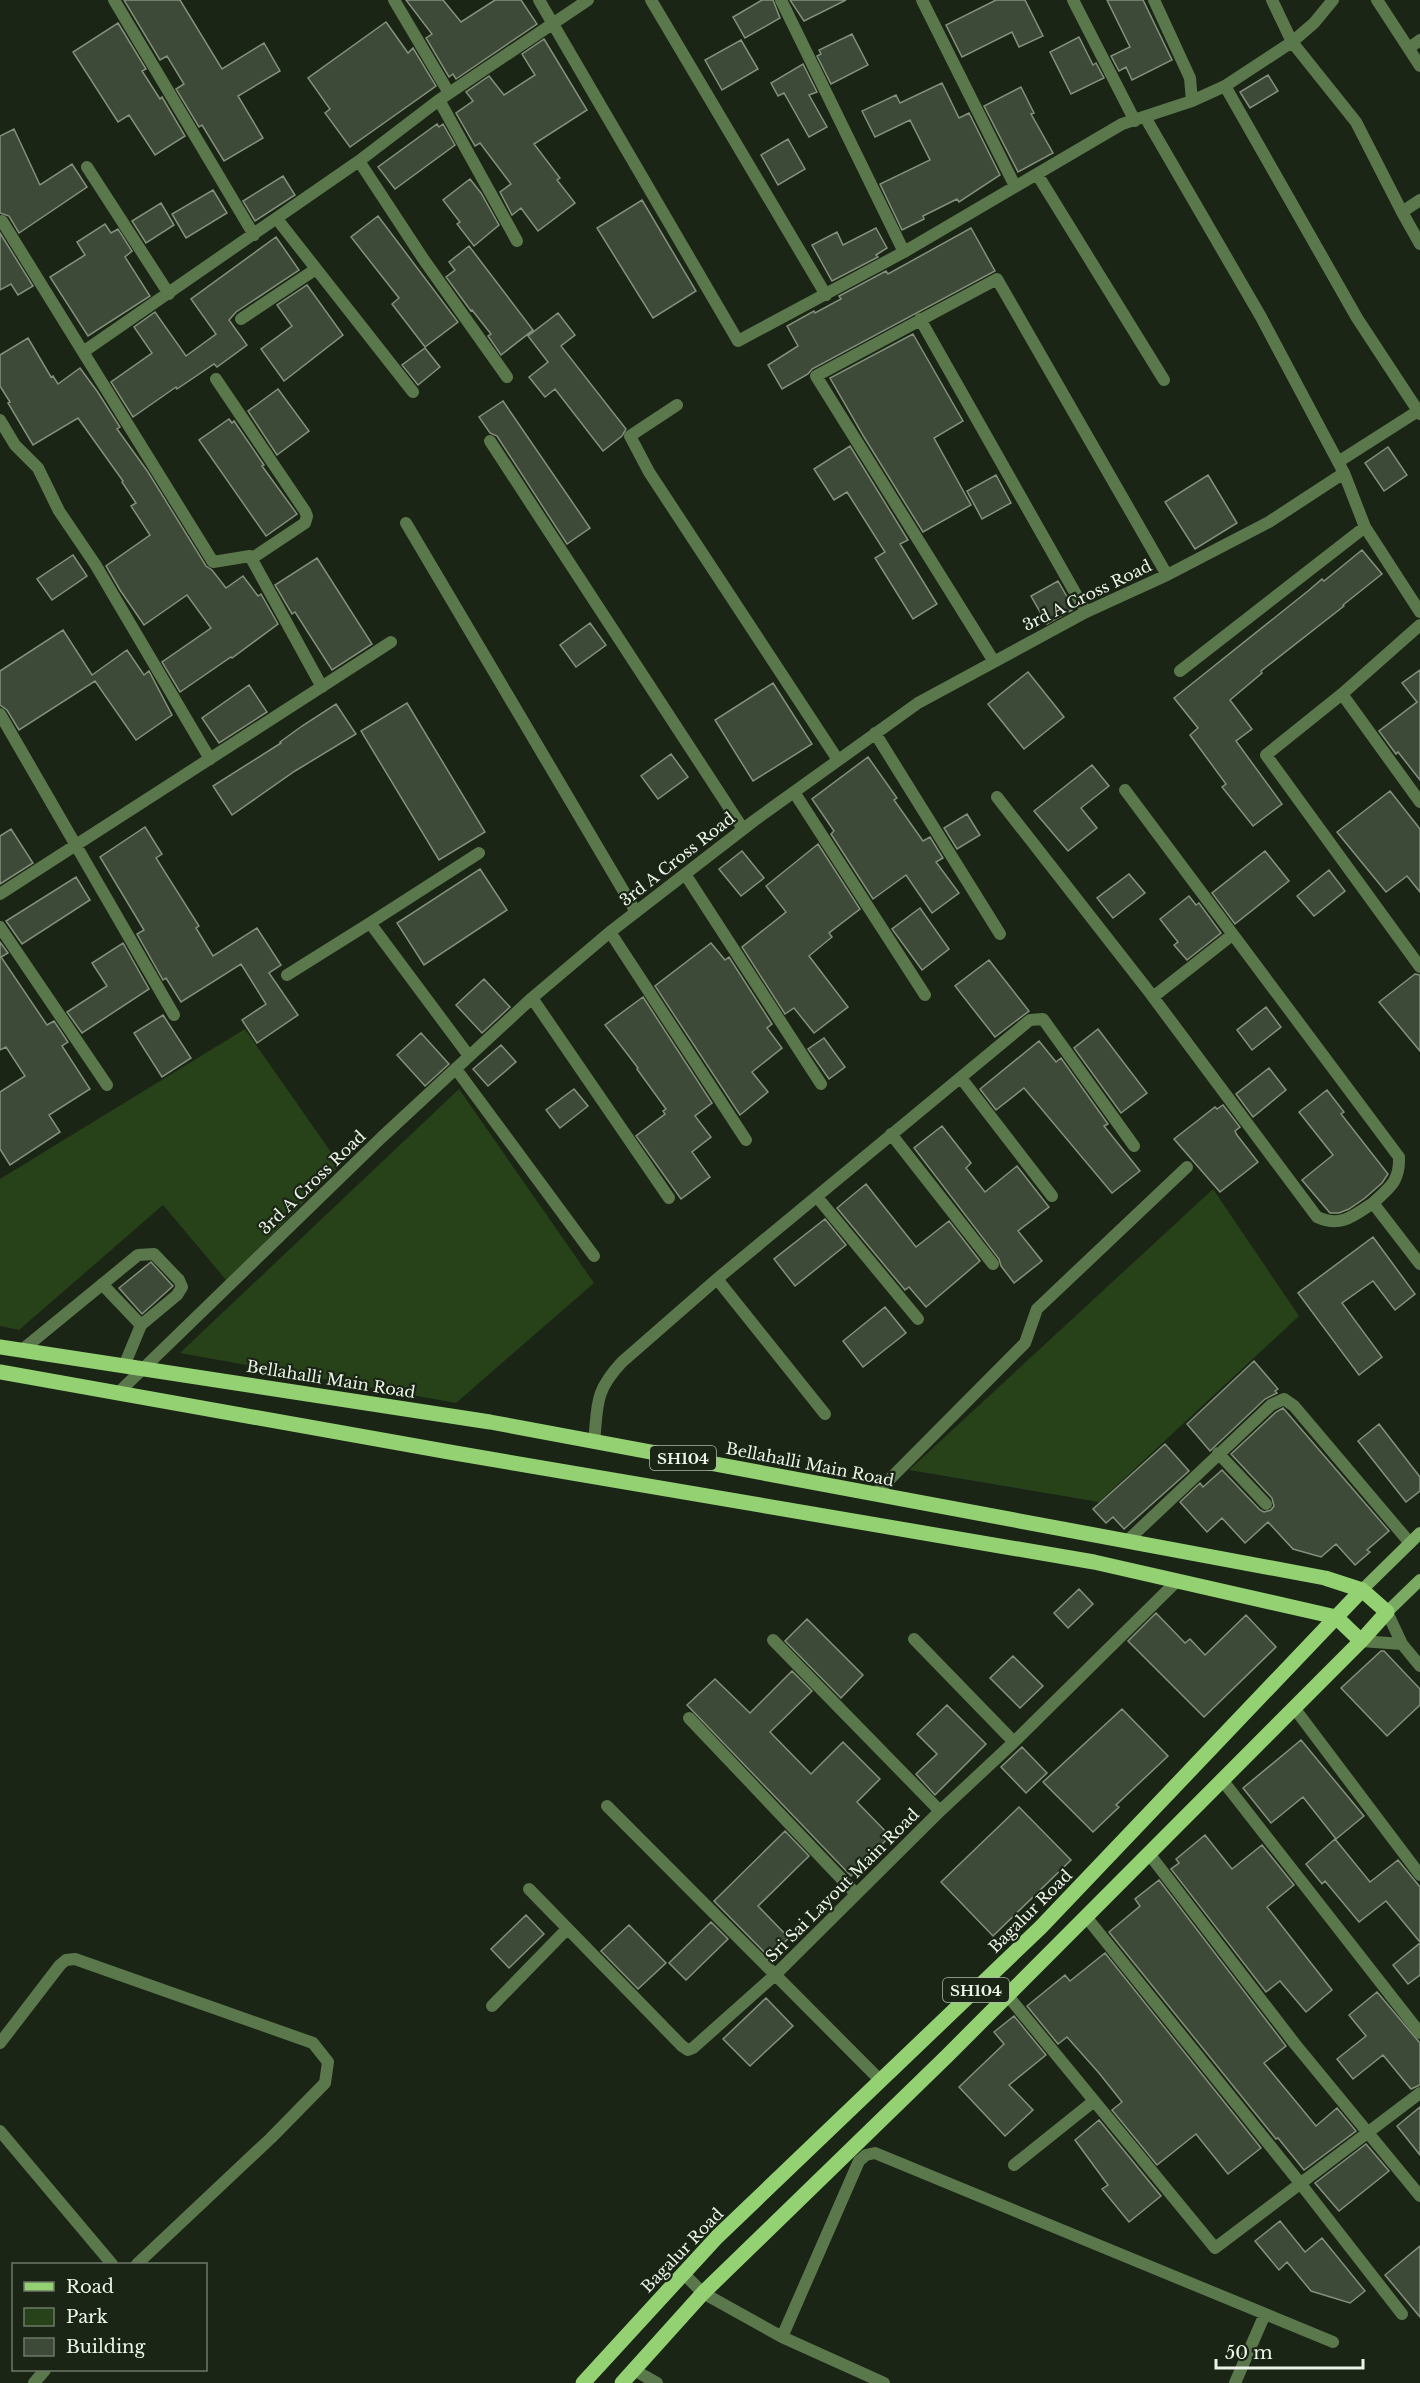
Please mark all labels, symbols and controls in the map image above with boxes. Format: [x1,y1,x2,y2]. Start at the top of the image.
street label: 3rd A Cross Road [1019,555,1155,635]
street label: 3rd A Cross Road [615,808,739,910]
street label: 3rd A Cross Road [254,1126,370,1238]
street label: Bellahalli Main Road [245,1356,417,1402]
street label: Bellahalli Main Road [724,1438,896,1490]
road number: SH104 [650,1446,716,1470]
street label: Sri Sai Layout Main Road [761,1804,923,1966]
street label: Bagalur Road [984,1865,1076,1957]
road number: SH104 [943,1978,1009,2002]
street label: Bagalur Road [637,2203,727,2296]
legend [12,2263,207,2371]
text: Road [66,2276,114,2298]
text: Park [66,2306,108,2328]
scale bar [1216,2332,1363,2370]
text: Building [66,2336,145,2358]
text: 50 m [1225,2342,1273,2364]

